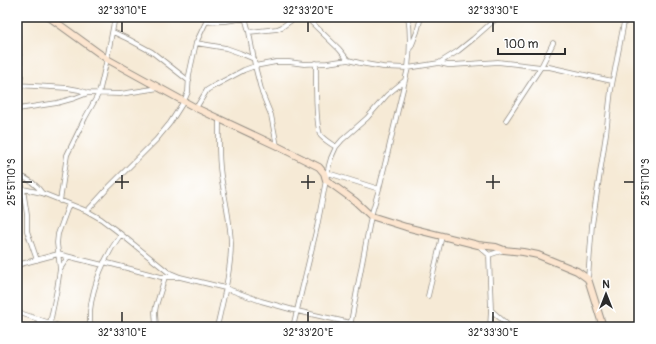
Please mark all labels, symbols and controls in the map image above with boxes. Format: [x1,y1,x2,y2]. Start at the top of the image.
text: 32°33'10"E [98,5,146,17]
text: 32°33'20"E [283,5,333,17]
text: 32°33'30"E [468,5,518,17]
scale bar [498,30,565,56]
text: 100 m [504,37,539,52]
text: 25°51'10"S [6,158,18,206]
text: 25°51'10"S [640,158,652,206]
north arrow [586,274,626,314]
text: N [602,278,610,291]
text: 32°33'10"E [98,327,146,339]
text: 32°33'20"E [283,327,333,339]
text: 32°33'30"E [468,327,518,339]

